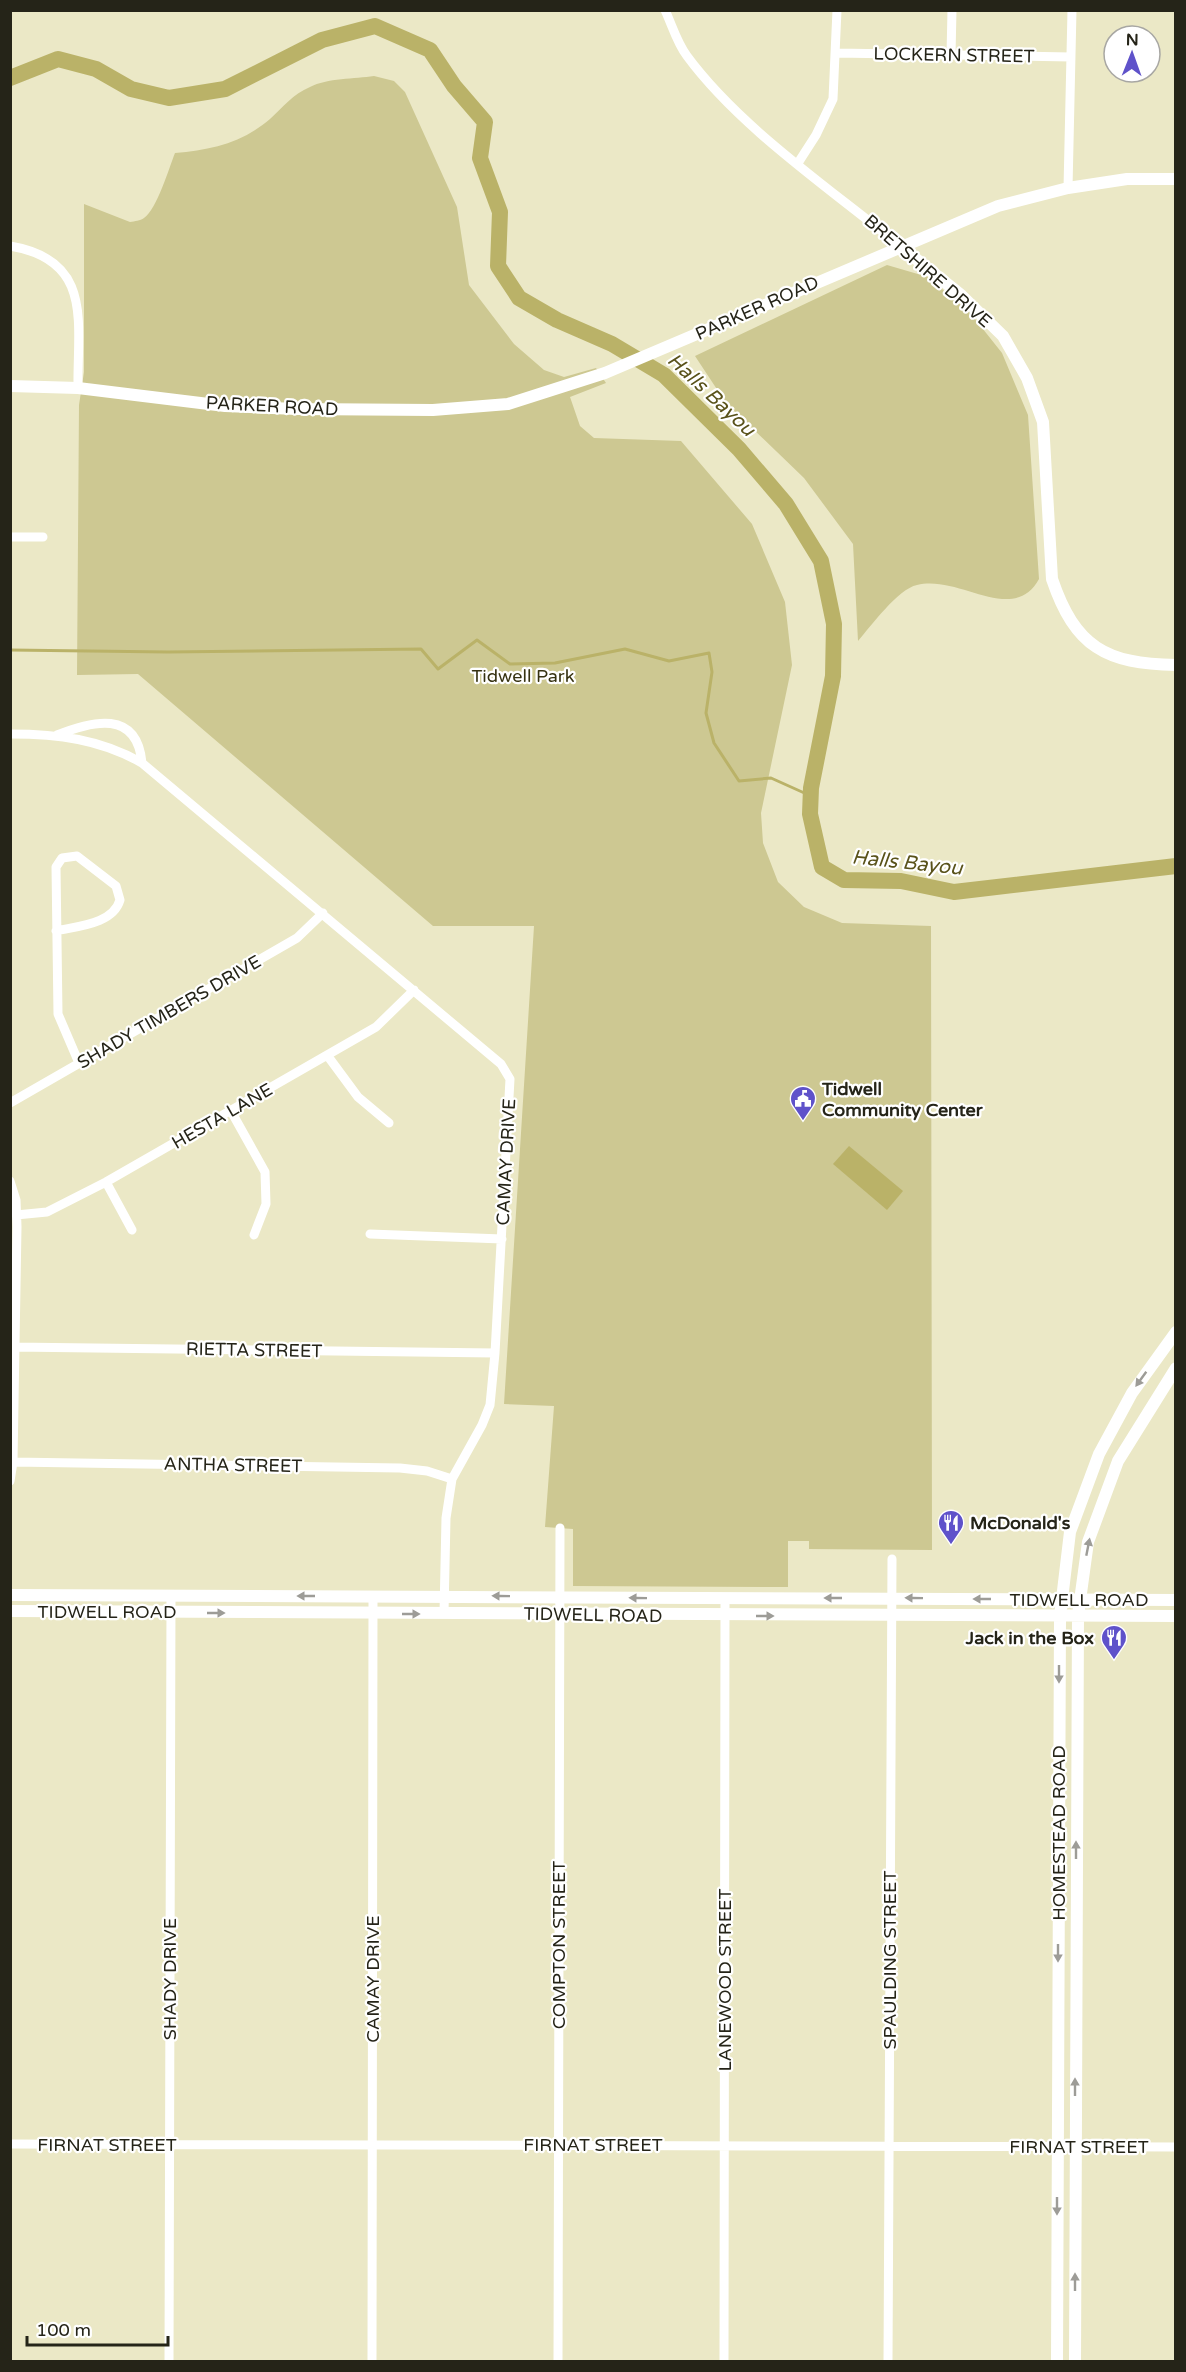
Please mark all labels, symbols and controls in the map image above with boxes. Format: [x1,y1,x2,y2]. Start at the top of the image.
north arrow [1102,24,1162,84]
text: N [1126,30,1139,50]
street label: LOCKERN STREET [873,43,1035,67]
street label: BRETSHIRE DRIVE [860,210,996,332]
street label: PARKER ROAD [692,271,822,345]
water label: Halls Bayou [662,348,761,443]
street label: PARKER ROAD [205,392,339,420]
park label: Tidwell Park [471,665,575,687]
water label: Halls Bayou [851,845,965,881]
street label: SHADY TIMBERS DRIVE [73,950,265,1074]
street label: HESTA LANE [168,1078,276,1154]
place label: Tidwell Community Center [821,1078,984,1121]
public building icon: Tidwell Community Center [788,1084,818,1122]
street label: CAMAY DRIVE [492,1098,520,1226]
street label: RIETTA STREET [186,1338,322,1362]
one-way arrow [1136,1372,1148,1387]
street label: ANTHA STREET [163,1453,303,1477]
restaurant icon: McDonald's [936,1508,966,1546]
place label: McDonald's [970,1512,1071,1534]
one-way arrow [1084,1537,1093,1556]
street label: TIDWELL ROAD [1010,1589,1148,1611]
one-way arrow [297,1591,316,1601]
one-way arrow [492,1591,511,1601]
one-way arrow [629,1593,648,1603]
one-way arrow [824,1593,843,1603]
one-way arrow [905,1593,924,1603]
one-way arrow [973,1594,992,1604]
street label: TIDWELL ROAD [38,1601,176,1623]
street label: TIDWELL ROAD [523,1603,663,1627]
one-way arrow [206,1608,225,1618]
one-way arrow [401,1609,420,1618]
one-way arrow [755,1611,774,1621]
restaurant icon: Jack in the Box [1099,1623,1129,1661]
place label: Jack in the Box [965,1627,1094,1649]
one-way arrow [1054,1665,1064,1684]
street label: HOMESTEAD ROAD [1048,1745,1070,1921]
one-way arrow [1071,1841,1081,1860]
street label: COMPTON STREET [548,1861,570,2029]
street label: SPAULDING STREET [879,1870,901,2050]
street label: LANEWOOD STREET [714,1888,736,2072]
street label: CAMAY DRIVE [362,1915,384,2043]
street label: SHADY DRIVE [159,1918,181,2040]
one-way arrow [1053,1944,1063,1963]
one-way arrow [1070,2078,1080,2097]
street label: FIRNAT STREET [37,2134,177,2156]
street label: FIRNAT STREET [523,2134,663,2156]
street label: FIRNAT STREET [1009,2136,1149,2158]
one-way arrow [1052,2197,1062,2216]
one-way arrow [1070,2273,1080,2292]
scale bar [27,2309,168,2347]
text: 100 m [36,2319,91,2341]

